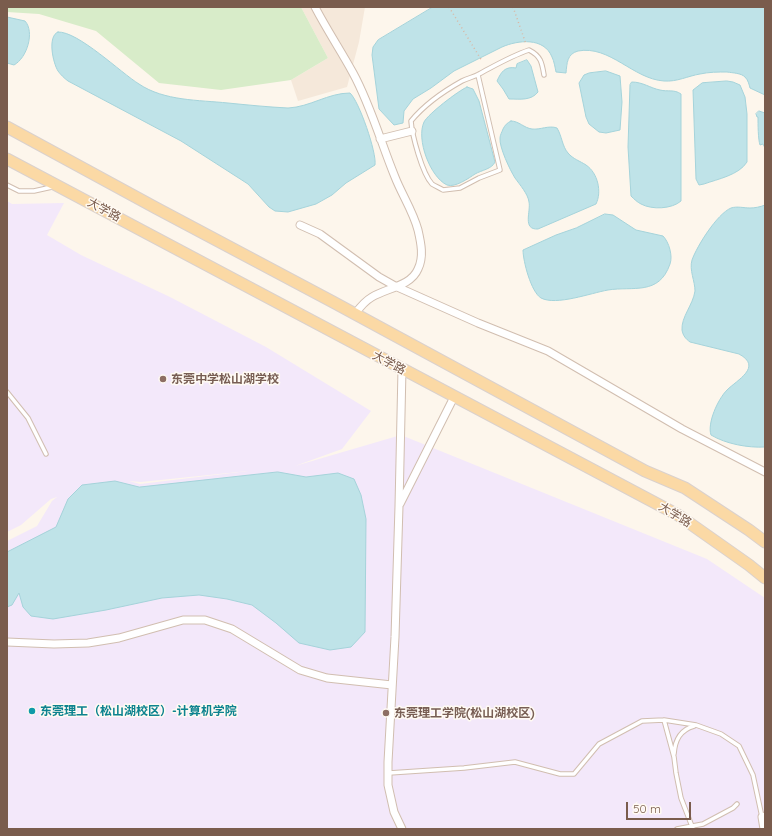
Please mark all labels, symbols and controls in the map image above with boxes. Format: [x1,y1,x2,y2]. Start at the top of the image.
street label: 大学路 [85,195,123,225]
street label: 大学路 [370,348,408,378]
place label: 东莞中学松山湖学校 [171,372,279,386]
marker: 东莞中学松山湖学校 [158,374,168,384]
street label: 大学路 [656,500,694,530]
place label: 东莞理工（松山湖校区）-计算机学院 [40,704,237,718]
marker: 东莞理工（松山湖校区）-计算机学院 [27,706,37,716]
place label: 东莞理工学院(松山湖校区) [394,706,535,720]
marker: 东莞理工学院(松山湖校区) [381,708,391,718]
scale bar [628,794,693,820]
text: 50 m [633,801,661,816]

